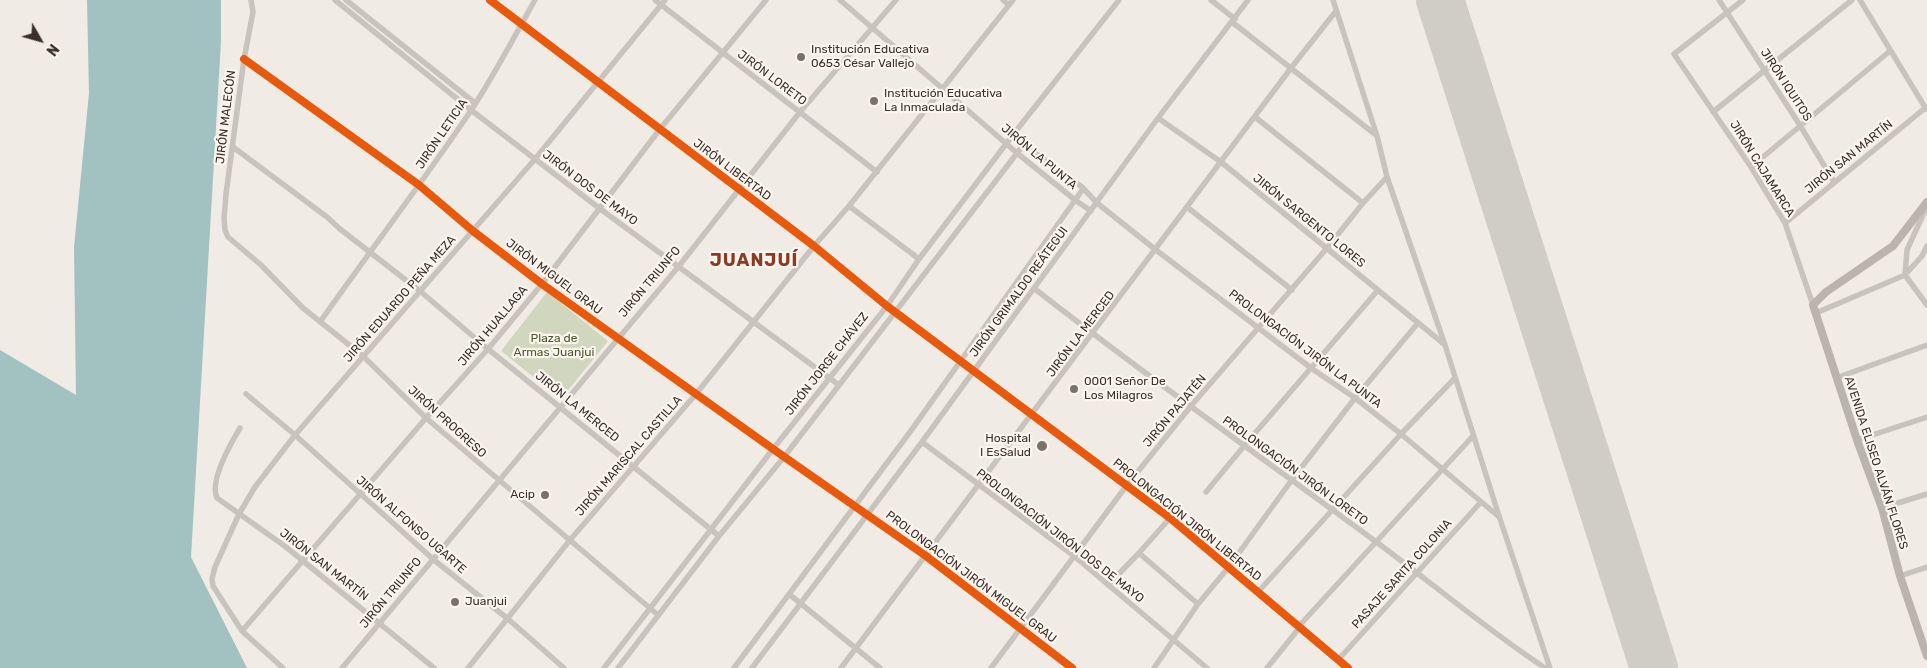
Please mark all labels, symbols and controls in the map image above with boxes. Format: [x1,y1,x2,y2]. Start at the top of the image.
north arrow [15,15,65,65]
text: N [42,40,62,59]
place label: Institución Educativa 0653 César Vallejo [811,43,929,71]
street label: JIRÓN IQUITOS [1757,46,1815,124]
street label: JIRÓN LORETO [735,47,809,109]
marker: Institución Educativa 0653 César Vallejo [795,51,807,63]
street label: JIRÓN MALECÓN [213,69,239,165]
place label: Institución Educativa La Inmaculada [884,87,1002,115]
marker: Institución Educativa La Inmaculada [868,95,880,107]
street label: JIRÓN LETICIA [413,96,471,172]
street label: JIRÓN SAN MARTÍN [1802,117,1896,197]
street label: JIRÓN CAJAMARCA [1727,118,1797,220]
street label: JIRÓN LA PUNTA [998,121,1080,193]
street label: JIRÓN LIBERTAD [690,136,774,204]
street label: JIRÓN DOS DE MAYO [539,147,641,229]
street label: JIRÓN SARGENTO LORES [1250,171,1368,271]
street label: JIRÓN GRIMALDO REÁTEGUI [967,224,1071,360]
street label: JIRÓN EDUARDO PEÑA MEZA [341,233,459,365]
street label: JIRÓN MIGUEL GRAU [503,236,605,318]
street label: JIRÓN TRIUNFO [616,244,684,320]
district label: JUANJUÍ [709,250,799,272]
street label: JIRÓN HUALLAGA [455,283,531,369]
street label: PROLONGACIÓN JIRÓN LA PUNTA [1226,287,1384,411]
street label: JIRÓN LA MERCED [1044,288,1118,380]
street label: JIRÓN JORGE CHÁVEZ [782,310,872,418]
park label: Plaza de Armas Juanjui [514,332,594,360]
street label: JIRÓN LA MERCED [532,369,622,445]
street label: JIRÓN PAJATÉN [1140,372,1210,450]
place label: 0001 Señor De Los Milagros [1084,375,1166,403]
street label: AVENIDA ELISEO ALVÁN FLORES [1841,375,1911,551]
street label: JIRÓN PROGRESO [405,383,489,461]
marker: 0001 Señor De Los Milagros [1068,383,1080,395]
street label: JIRÓN MARISCAL CASTILLA [573,393,685,519]
street label: PROLONGACIÓN JIRÓN LORETO [1219,413,1371,529]
place label: Hospital I EsSalud [980,432,1031,460]
marker: Hospital I EsSalud [1035,439,1049,453]
street label: PROLONGACIÓN JIRÓN LIBERTAD [1110,456,1264,584]
street label: PROLONGACIÓN JIRÓN DOS DE MAYO [973,466,1147,606]
street label: JIRÓN ALFONSO UGARTE [353,473,469,577]
place label: Acip [510,488,535,502]
marker: Acip [539,489,551,501]
street label: PROLONGACIÓN JIRÓN MIGUEL GRAU [883,508,1059,646]
street label: PASAJE SARITA COLONIA [1349,516,1455,632]
street label: JIRÓN SAN MARTÍN [277,526,371,604]
street label: JIRÓN TRIUNFO [357,555,425,631]
place label: Juanjui [465,595,507,609]
marker: Juanjui [449,596,461,608]

